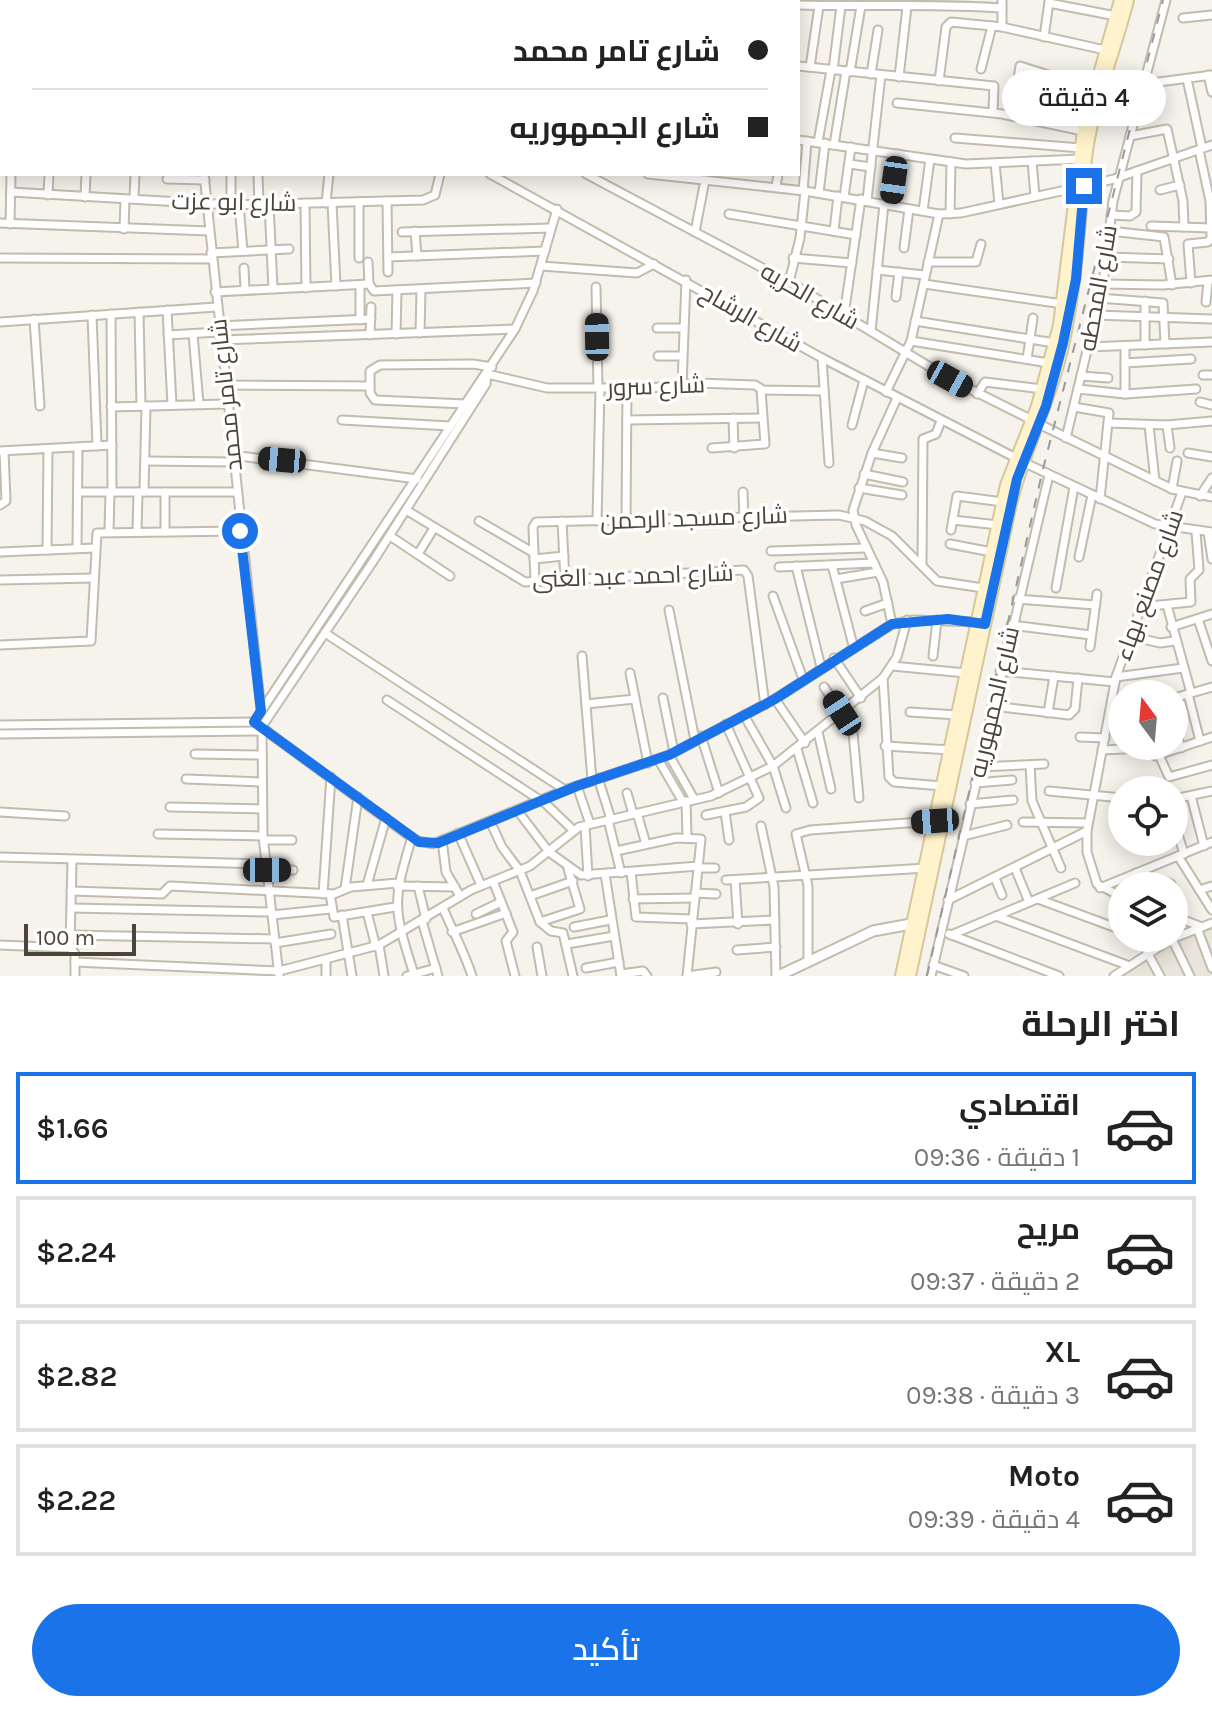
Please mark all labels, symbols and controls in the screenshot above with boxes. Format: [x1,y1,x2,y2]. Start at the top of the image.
text: شارع تامر محمد [513,33,720,69]
callout: 4 دقيقة [1002,70,1166,126]
text: 4 دقيقة [1039,82,1129,113]
text: شارع الجمهوريه [509,110,720,146]
car [879,155,909,205]
route end [1066,168,1102,204]
street label: شارع ابو عزت [171,187,297,219]
street label: شارع المحطه [1073,223,1125,354]
street label: شارع الحريه [755,257,864,337]
street label: شارع الرشاح [694,278,807,360]
car [585,313,609,361]
street label: شارع تامر محمد [204,317,250,472]
car [923,357,977,401]
street label: شارع سرور [604,370,706,404]
car [257,446,307,474]
street label: شارع مسجد الرحمن [600,501,788,537]
street label: شارع مصنع بهاء [1109,506,1191,665]
route start [222,513,258,549]
street label: شارع احمد عبد الغنى [532,558,734,596]
street label: شارع الجمهوريه [963,624,1027,781]
north arrow [1108,680,1188,760]
map controls [1108,680,1188,952]
car [819,686,865,740]
button: locate [1108,776,1188,856]
car [910,807,960,835]
car [243,858,291,882]
button: layers [1108,872,1188,952]
scale bar [24,920,136,956]
text: 100 m [36,925,95,951]
text: اختر الرحلة [1021,1003,1180,1045]
text: اقتصادي [959,1087,1080,1123]
icon: car [1104,1092,1176,1164]
text: $1.66 [36,1110,109,1146]
text: 1 دقيقة · 09:36 [914,1142,1080,1173]
text: مريح [1017,1211,1080,1247]
icon: car [1104,1216,1176,1288]
text: $2.24 [36,1234,116,1270]
text: 2 دقيقة · 09:37 [910,1266,1080,1297]
text: XL [1045,1334,1080,1370]
icon: car [1104,1340,1176,1412]
text: $2.82 [36,1358,117,1394]
text: 3 دقيقة · 09:38 [906,1380,1080,1411]
text: Moto [1008,1458,1080,1494]
icon: car [1104,1464,1176,1536]
text: $2.22 [36,1482,116,1518]
text: 4 دقيقة · 09:39 [908,1504,1080,1535]
button: تأكيد [32,1604,1180,1696]

